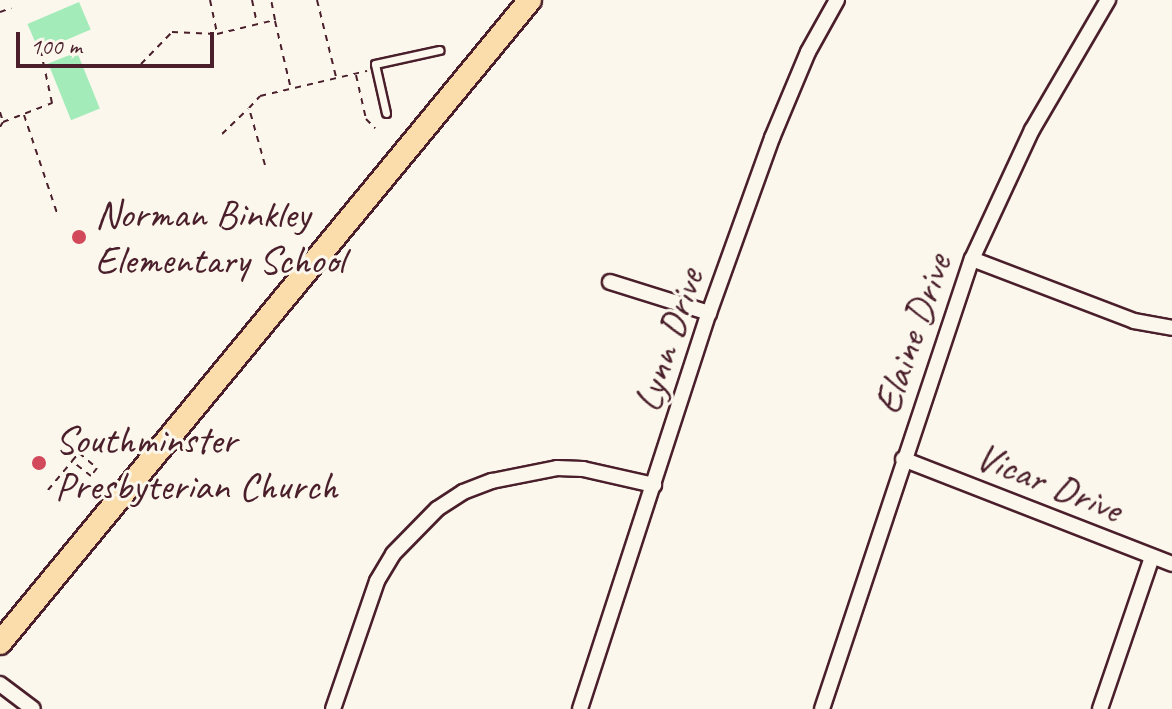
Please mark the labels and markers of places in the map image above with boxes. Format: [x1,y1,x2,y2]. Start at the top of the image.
place label: Norman Binkley Elementary School [95,190,345,284]
marker: Norman Binkley Elementary School [70,228,88,246]
place label: Southminster Presbyterian Church [55,416,339,510]
marker: Southminster Presbyterian Church [30,454,48,472]

